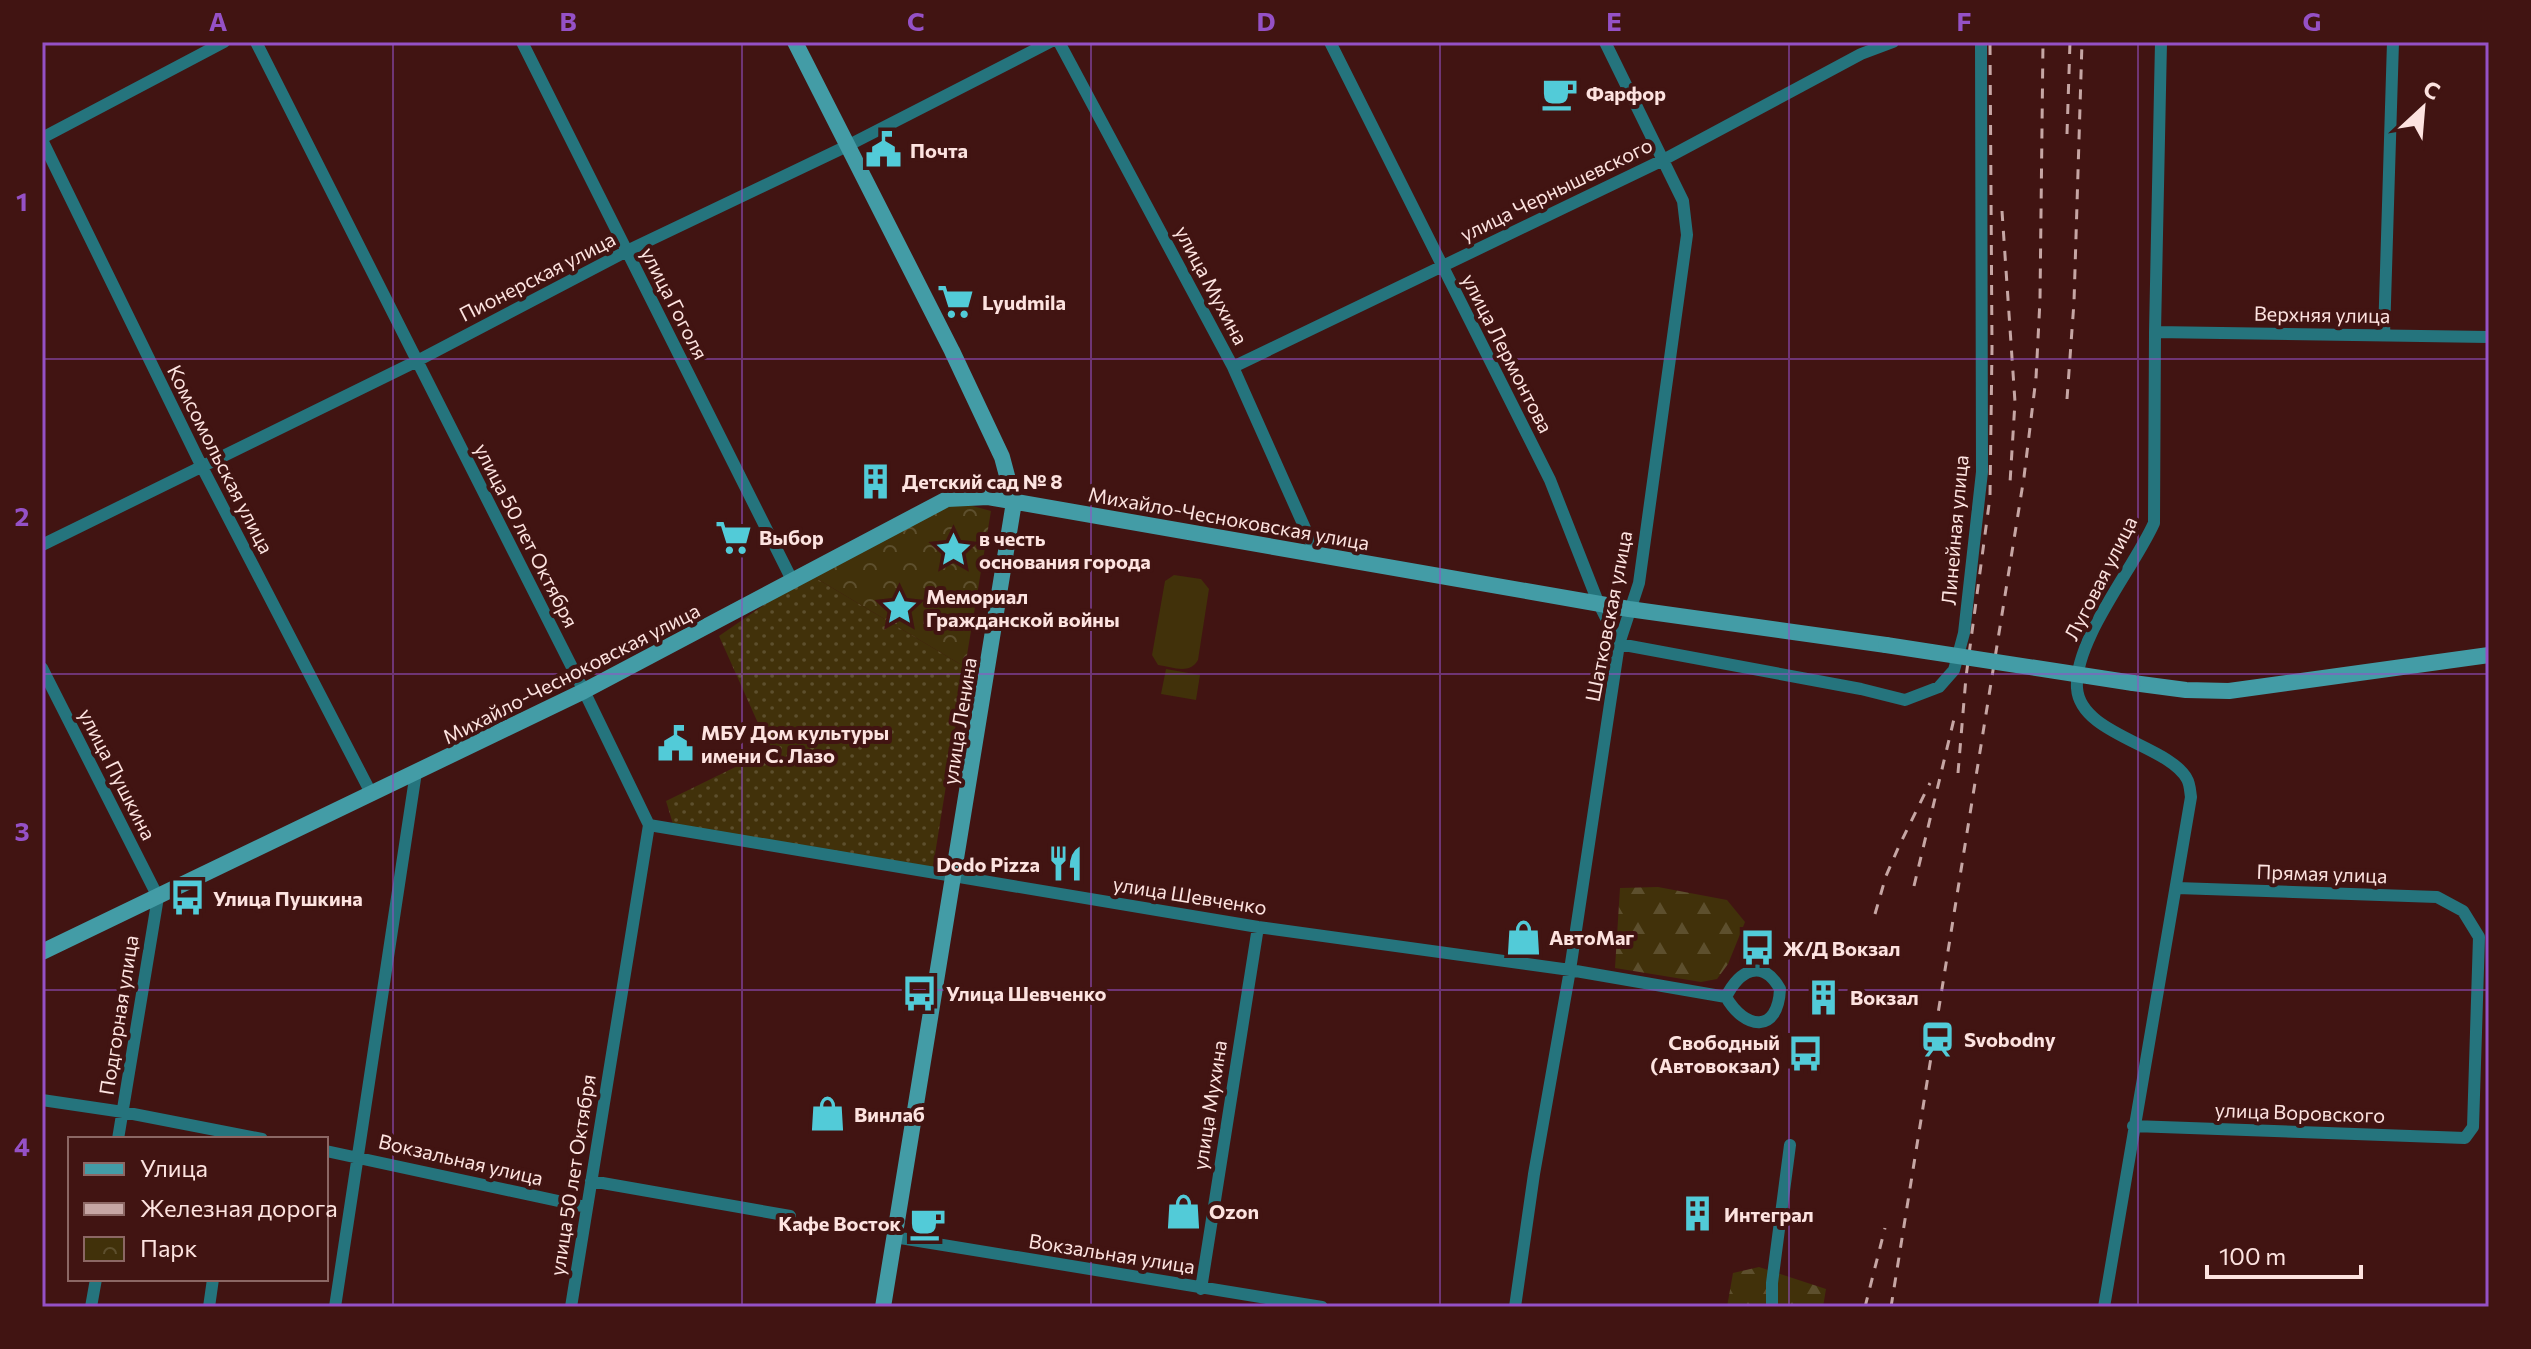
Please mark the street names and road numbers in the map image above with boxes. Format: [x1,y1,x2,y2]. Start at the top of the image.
street label: улица Чернышевского [1456,132,1656,246]
street label: улица Мухина [1171,221,1253,349]
street label: Пионерская улица [455,226,619,326]
street label: улица Гоголя [636,243,714,363]
street label: улица Лермонтова [1457,269,1559,437]
street label: Верхняя улица [2254,301,2390,327]
street label: Комсомольская улица [163,361,279,557]
street label: улица 50 лет Октября [470,439,584,631]
street label: Линейная улица [1935,454,1973,606]
street label: Михайло-Чесноковская улица [1086,481,1372,555]
street label: Луговая улица [2058,512,2142,644]
street label: Шатковская улица [1580,529,1636,703]
street label: Михайло-Чесноковская улица [439,598,703,748]
street label: улица Ленина [937,656,981,786]
street label: улица Пушкина [75,704,161,844]
street label: Прямая улица [2256,859,2388,887]
street label: улица Шевченко [1111,871,1269,919]
street label: Подгорная улица [94,933,142,1097]
street label: улица Мухина [1187,1038,1231,1172]
street label: улица 50 лет Октября [544,1073,600,1277]
street label: улица Воровского [2214,1097,2386,1127]
street label: Вокзальная улица [376,1128,546,1190]
street label: Вокзальная улица [1027,1228,1197,1278]

